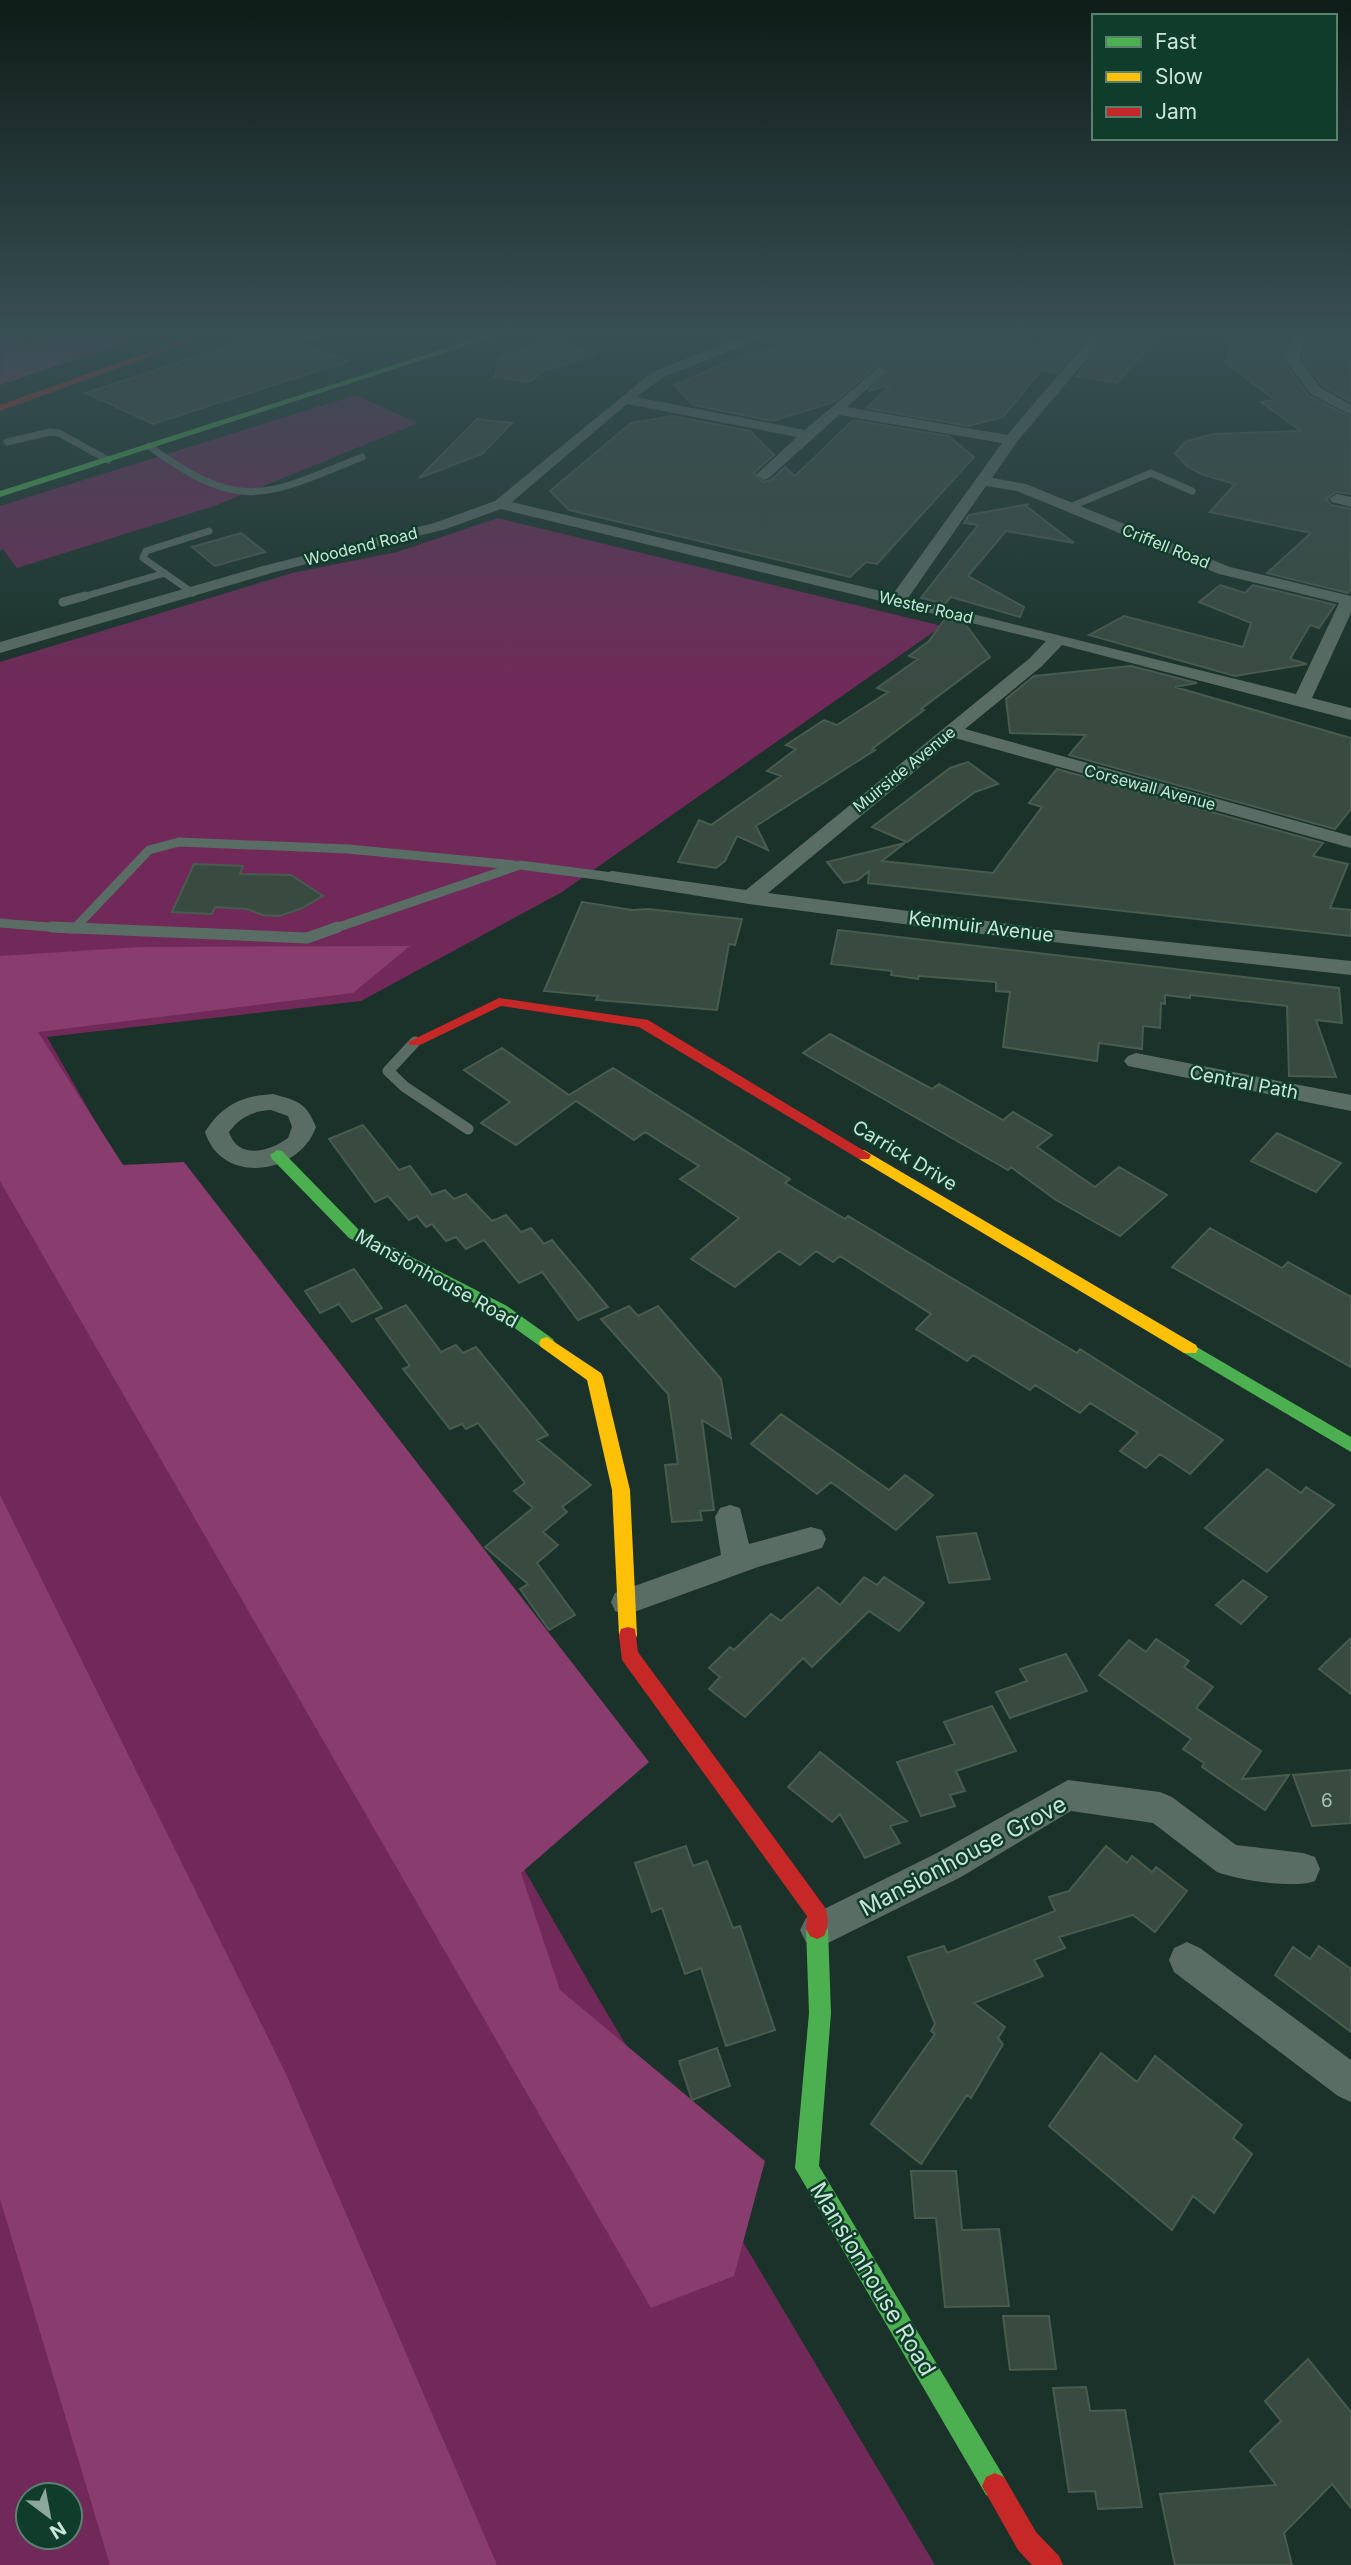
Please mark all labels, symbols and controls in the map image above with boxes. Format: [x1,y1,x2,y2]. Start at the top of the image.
legend [1092,14,1337,140]
text: Fast [1155,29,1197,54]
text: Slow [1155,64,1203,89]
text: Jam [1155,99,1197,124]
street label: Criffell Road [1119,519,1213,573]
street label: Woodend Road [302,522,420,570]
street label: Wester Road [877,586,975,628]
street label: Muirside Avenue [849,722,959,816]
street label: Corsewall Avenue [1082,760,1218,814]
street label: Kenmuir Avenue [907,906,1055,947]
street label: Central Path [1188,1061,1300,1104]
street label: Carrick Drive [848,1115,961,1196]
street label: Mansionhouse Road [351,1224,522,1333]
house number: 6 [1321,1789,1333,1812]
street label: Mansionhouse Grove [855,1790,1071,1922]
street label: Mansionhouse Road [804,2177,942,2381]
north arrow [14,2481,84,2551]
text: N [46,2516,70,2544]

